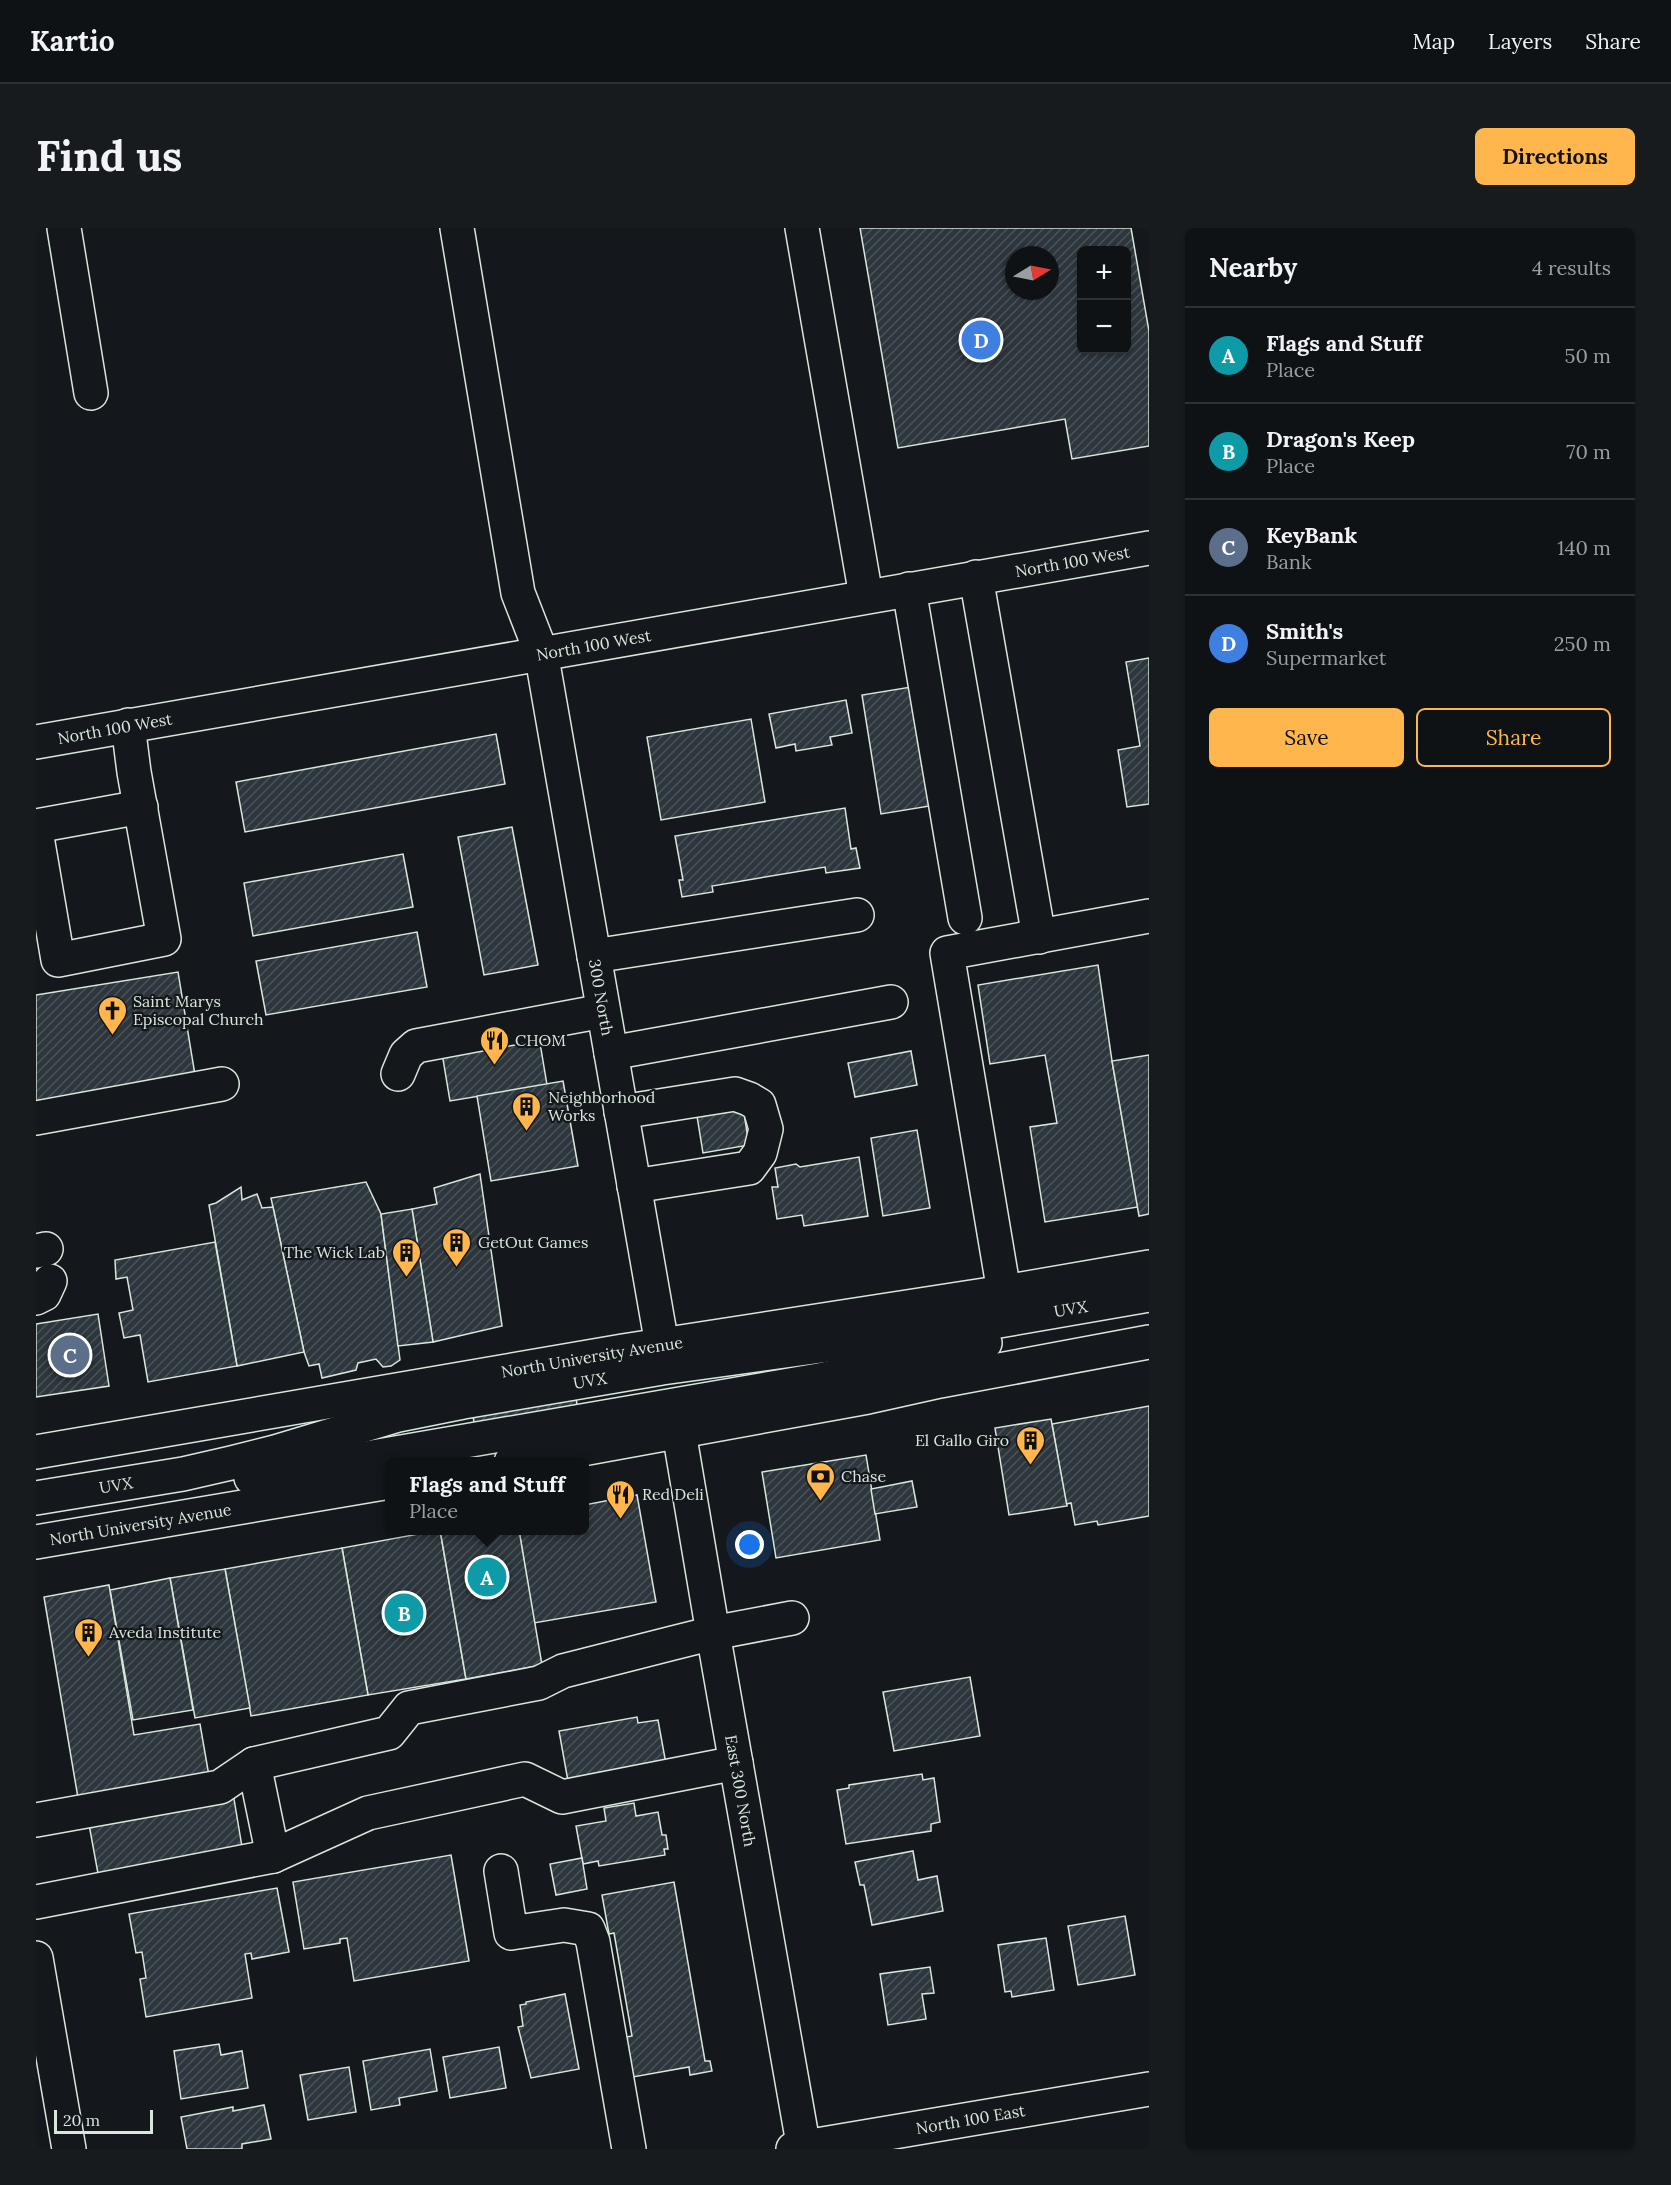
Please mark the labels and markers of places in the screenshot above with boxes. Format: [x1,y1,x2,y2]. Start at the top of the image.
pin: D [962,318,1000,362]
place label: Saint Marys Episcopal Church [133,991,264,1029]
church icon: Saint Marys Episcopal Church [96,994,128,1036]
restaurant icon: CHOM [478,1024,510,1066]
place label: CHOM [515,1030,566,1050]
place label: Neighborhood Works [548,1087,656,1125]
building icon: Neighborhood Works [511,1090,543,1132]
building icon: GetOut Games [441,1226,473,1268]
place label: GetOut Games [478,1232,588,1252]
building icon: The Wick Lab [390,1236,422,1278]
place label: The Wick Lab [284,1242,385,1262]
pin: C [51,1332,90,1378]
building icon: El Gallo Giro [1014,1424,1046,1466]
place label: El Gallo Giro [915,1430,1009,1450]
bank icon: Chase [804,1460,836,1502]
place label: Chase [841,1466,886,1486]
restaurant icon: Red Deli [605,1478,637,1520]
place label: Red Deli [642,1484,704,1504]
pin: A [468,1554,506,1600]
pin: B [384,1590,424,1636]
building icon: Aveda Institute [72,1616,104,1658]
place label: Aveda Institute [108,1622,222,1642]

